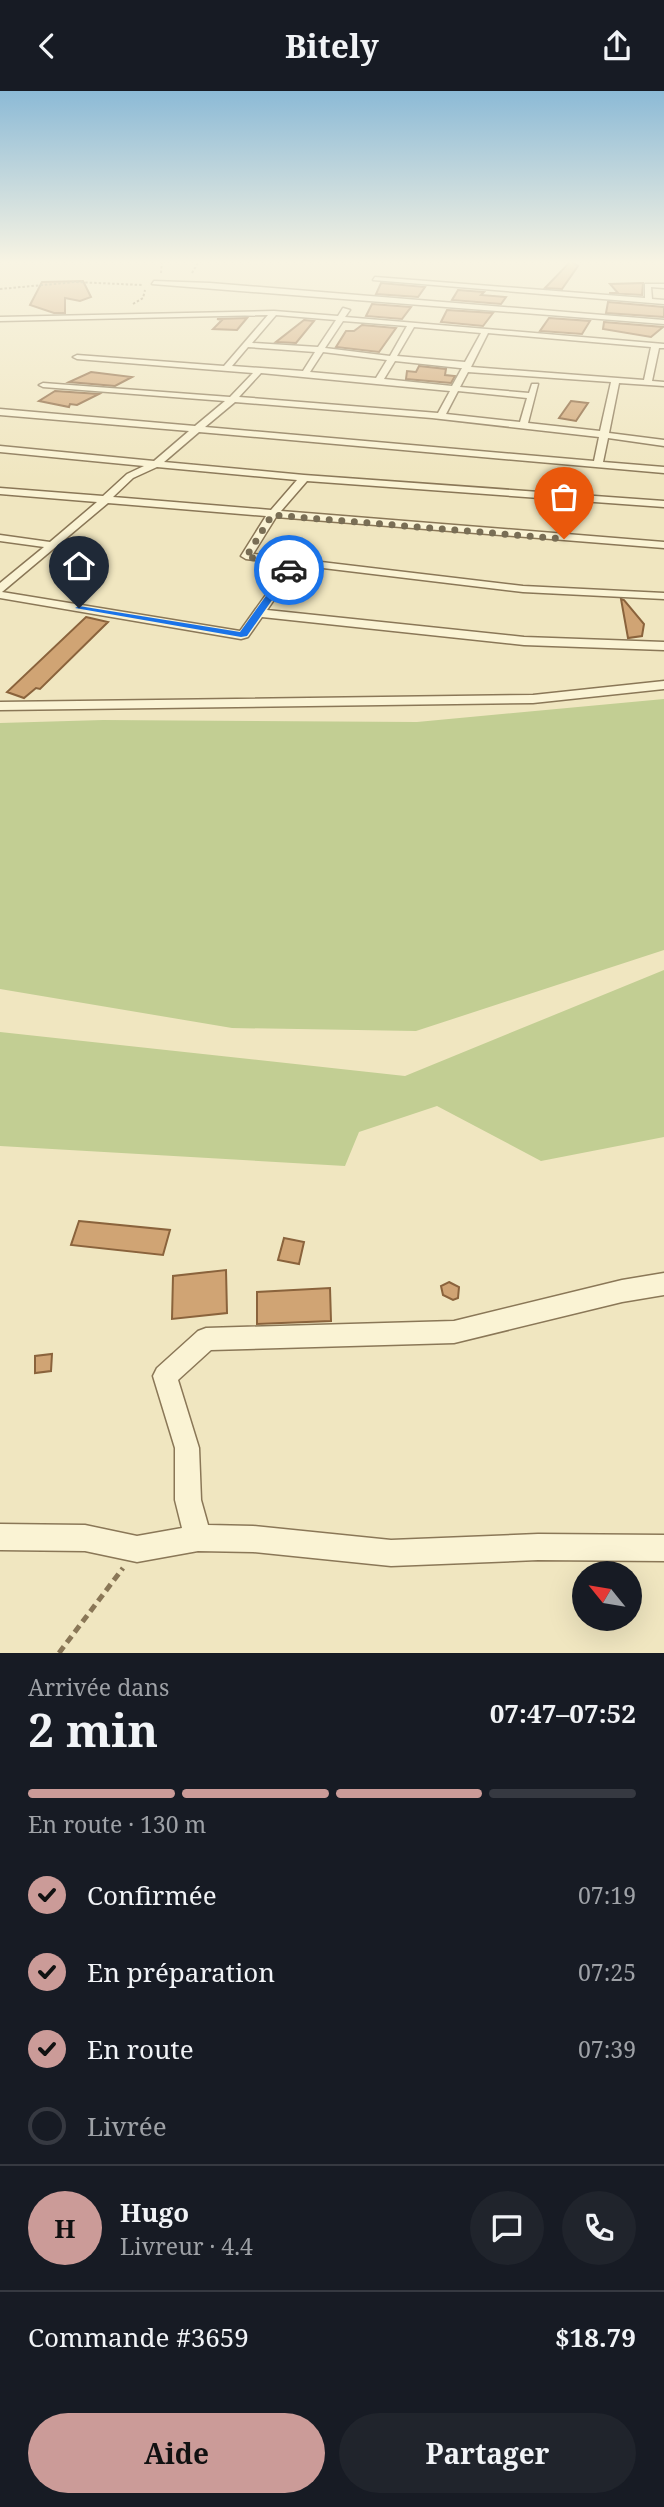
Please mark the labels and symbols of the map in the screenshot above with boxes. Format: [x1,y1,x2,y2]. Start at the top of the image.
pin [534,467,594,539]
courier [254,535,324,605]
pin [49,536,109,608]
north arrow [572,1561,642,1631]

